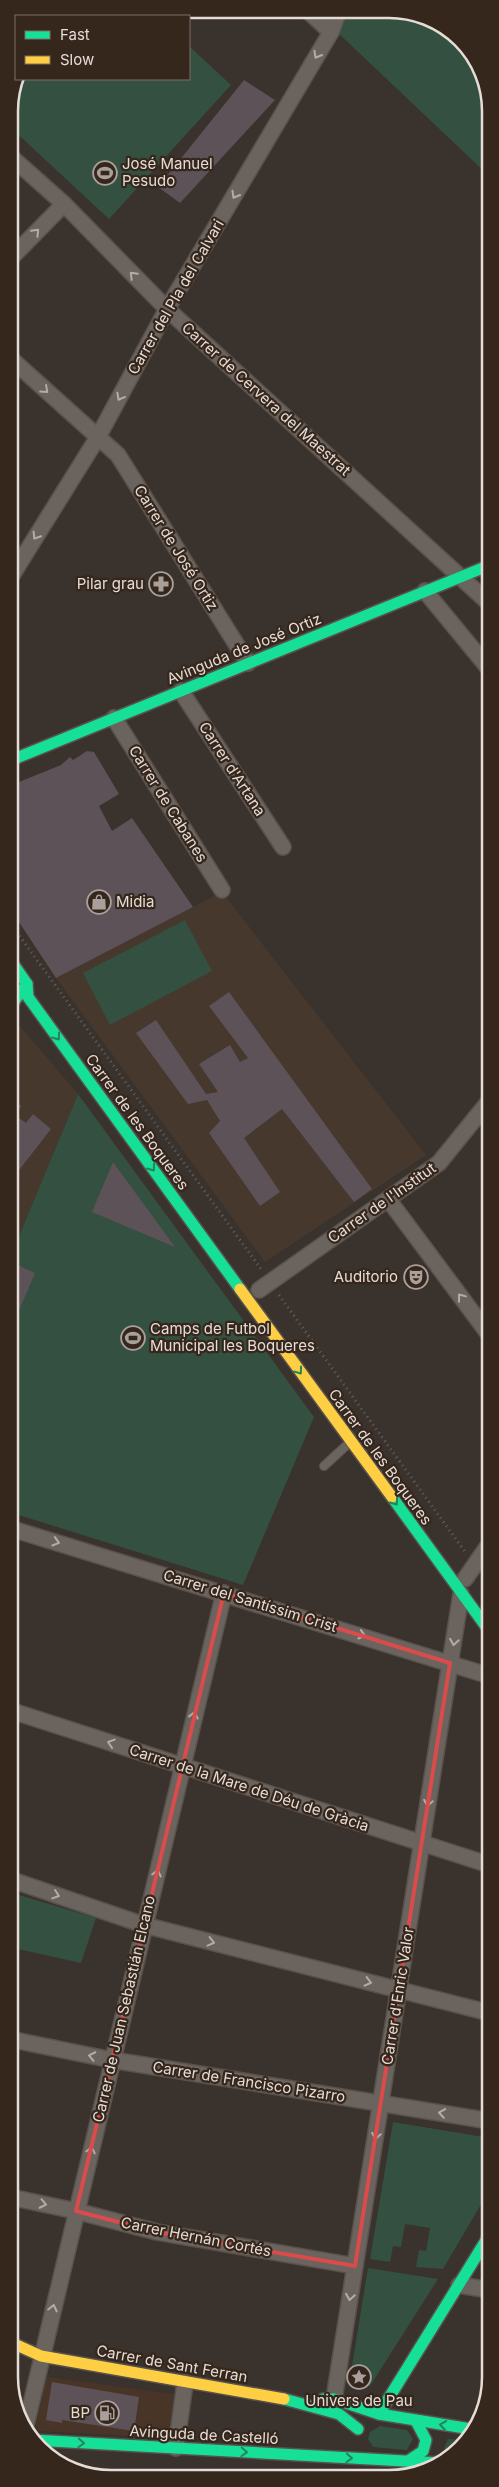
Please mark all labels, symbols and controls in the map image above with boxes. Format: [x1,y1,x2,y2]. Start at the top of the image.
legend [15,15,190,80]
text: Fast [60,25,90,44]
one-way arrow [314,49,324,58]
text: Slow [60,50,94,69]
place label: José Manuel Pesudo [122,154,213,190]
sports icon: José Manuel Pesudo [92,160,118,186]
one-way arrow [231,190,241,199]
street label: Carrer del Pla del Calvari [123,216,228,378]
one-way arrow [30,229,39,238]
one-way arrow [130,272,139,281]
street label: Carrer de Cervera del Maestrat [178,318,355,480]
one-way arrow [40,384,49,393]
one-way arrow [116,392,126,401]
street label: Carrer de José Ortiz [130,482,223,614]
one-way arrow [33,531,43,540]
pharmacy icon: Pilar grau [148,571,174,597]
place label: Pilar grau [77,574,144,593]
street label: Avinguda de José Ortiz [164,609,324,688]
street label: Carrer d'Artana [195,718,270,819]
street label: Carrer de Cabanes [125,742,212,866]
shop icon: Midia [86,889,112,915]
place label: Midia [116,892,154,911]
one-way arrow [51,1031,60,1041]
street label: Carrer de les Boqueres [82,1050,193,1194]
street label: Carrer de l'Institut [324,1158,439,1247]
one-way arrow [147,1162,155,1171]
theatre icon: Auditorio [403,1264,429,1290]
place label: Auditorio [334,1267,398,1286]
one-way arrow [458,1294,466,1303]
place label: Camps de Futbol Municipal les Boqueres [150,1319,315,1355]
sports icon: Camps de Futbol Municipal les Boqueres [120,1325,146,1351]
one-way arrow [293,1365,302,1375]
street label: Carrer de les Boqueres [325,1385,436,1529]
one-way arrow [389,1496,398,1506]
one-way arrow [51,1537,60,1547]
street label: Carrer del Santíssim Crist [161,1565,339,1636]
one-way arrow [357,1630,366,1640]
one-way arrow [449,1638,459,1647]
one-way arrow [188,1711,199,1720]
one-way arrow [107,1738,115,1748]
street label: Carrer de la Mare de Déu de Gràcia [127,1740,371,1835]
one-way arrow [424,1798,434,1807]
one-way arrow [151,1870,161,1878]
one-way arrow [51,1889,59,1899]
street label: Carrer de Juan Sebastián Elcano [88,1894,159,2124]
street label: Carrer d'Enric Valor [377,1925,418,2066]
one-way arrow [206,1936,215,1947]
one-way arrow [364,1976,373,1987]
one-way arrow [87,2051,96,2062]
street label: Carrer de Francisco Pizarro [151,2057,347,2106]
one-way arrow [438,2109,446,2119]
one-way arrow [371,2132,381,2140]
one-way arrow [85,2147,95,2155]
one-way arrow [38,2198,47,2209]
street label: Carrer Hernán Cortés [119,2213,273,2260]
one-way arrow [345,2293,356,2301]
one-way arrow [47,2304,58,2313]
street label: Carrer de Sant Ferran [95,2341,249,2386]
place icon: Univers de Pau [346,2364,372,2390]
place label: Univers de Pau [305,2391,413,2410]
fuel station icon: BP [94,2400,120,2426]
place label: BP [71,2403,90,2422]
one-way arrow [439,2420,448,2430]
street label: Avinguda de Castelló [129,2421,279,2448]
one-way arrow [78,2438,86,2449]
one-way arrow [240,2447,248,2458]
one-way arrow [345,2452,353,2463]

